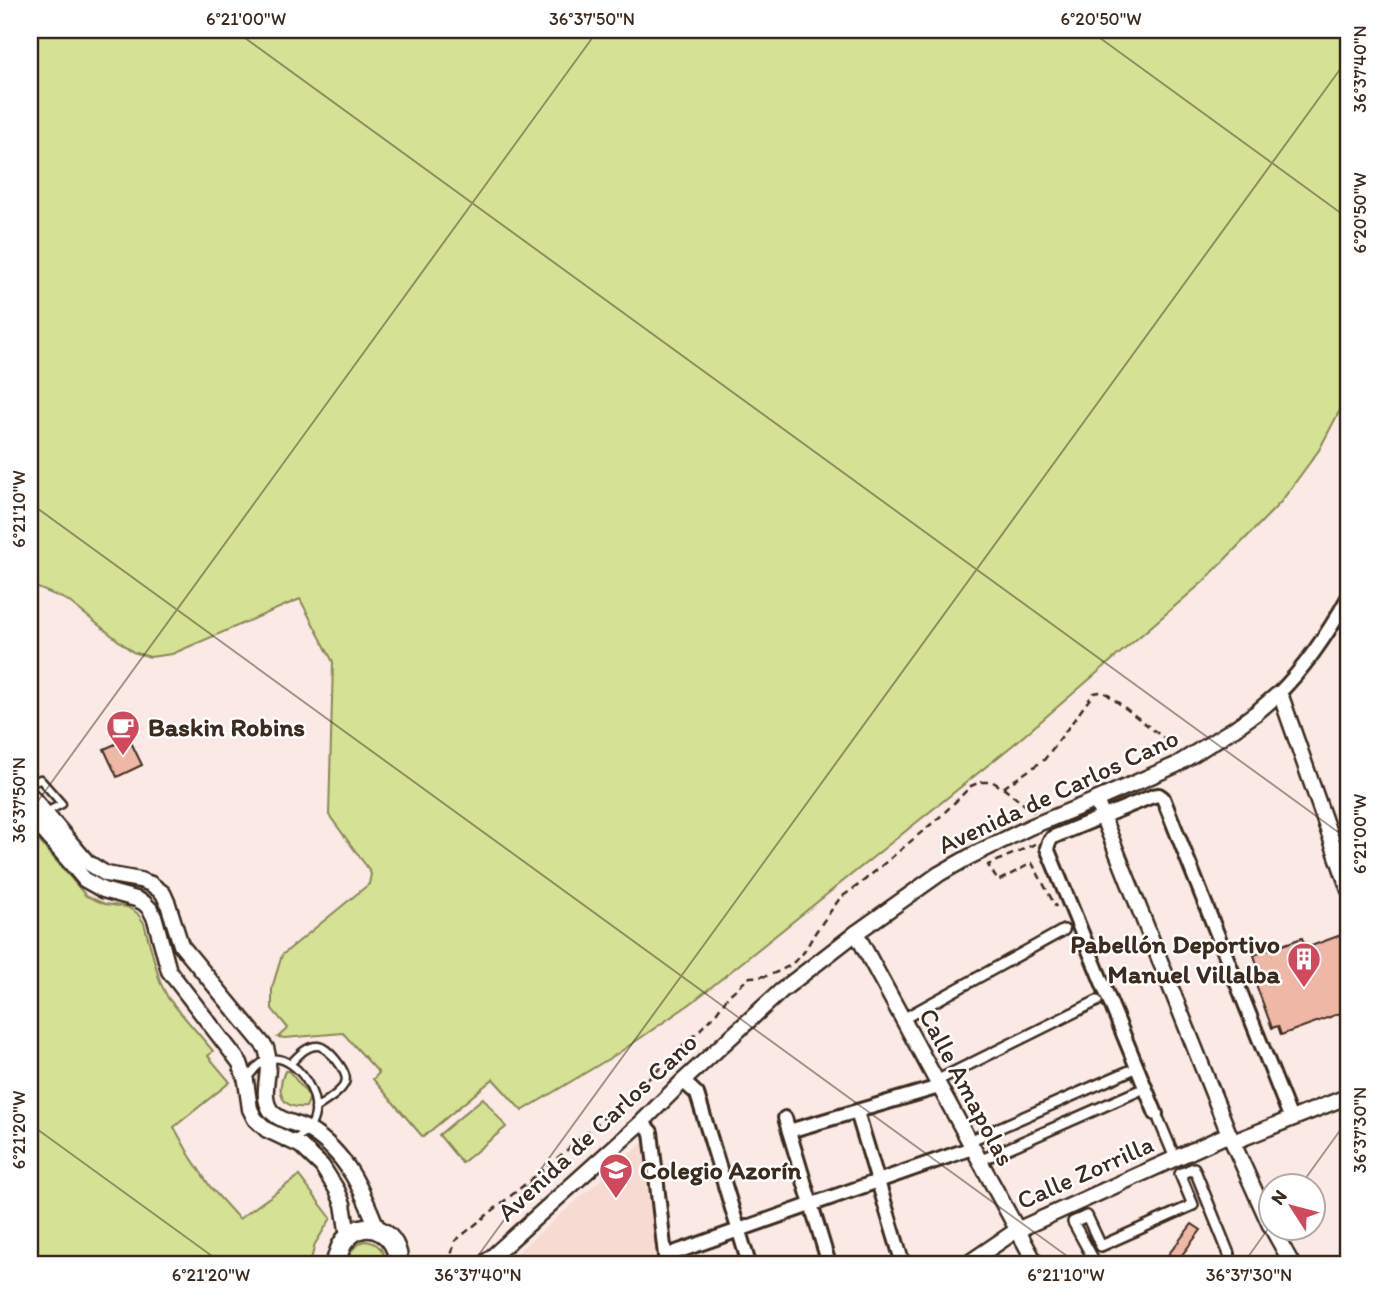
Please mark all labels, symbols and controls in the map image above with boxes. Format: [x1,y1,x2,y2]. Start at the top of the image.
text: 6°21'00"W [206,8,286,30]
text: 36°37'50"N [549,8,635,30]
text: 6°20'50"W [1060,8,1142,30]
text: 36°37'40"N [1349,25,1371,113]
text: 6°20'50"W [1349,172,1371,254]
text: 6°21'10"W [8,470,30,548]
cafe icon: Baskin Robins [104,708,142,757]
place label: Baskin Robins [148,711,305,743]
street label: Avenida de Carlos Cano [933,721,1183,861]
text: 36°37'50"N [8,757,30,843]
text: 6°21'00"W [1349,794,1371,874]
place label: Pabellón Deportivo Manuel Villalba [1070,928,1280,990]
building icon: Pabellón Deportivo Manuel Villalba [1285,940,1323,989]
street label: Calle Amapolas [912,1003,1022,1171]
street label: Avenida de Carlos Cano [490,1026,704,1228]
text: 36°37'30"N [1349,1087,1371,1173]
text: 6°21'20"W [8,1091,30,1169]
street label: Calle Zorrilla [1012,1128,1158,1216]
school or university icon: Colegio Azorín [597,1151,635,1200]
place label: Colegio Azorín [640,1154,802,1186]
north arrow [1256,1172,1326,1242]
text: N [1266,1185,1292,1209]
text: 6°21'20"W [172,1264,250,1286]
text: 36°37'40"N [434,1264,522,1286]
text: 6°21'10"W [1027,1264,1105,1286]
text: 36°37'30"N [1206,1264,1292,1286]

